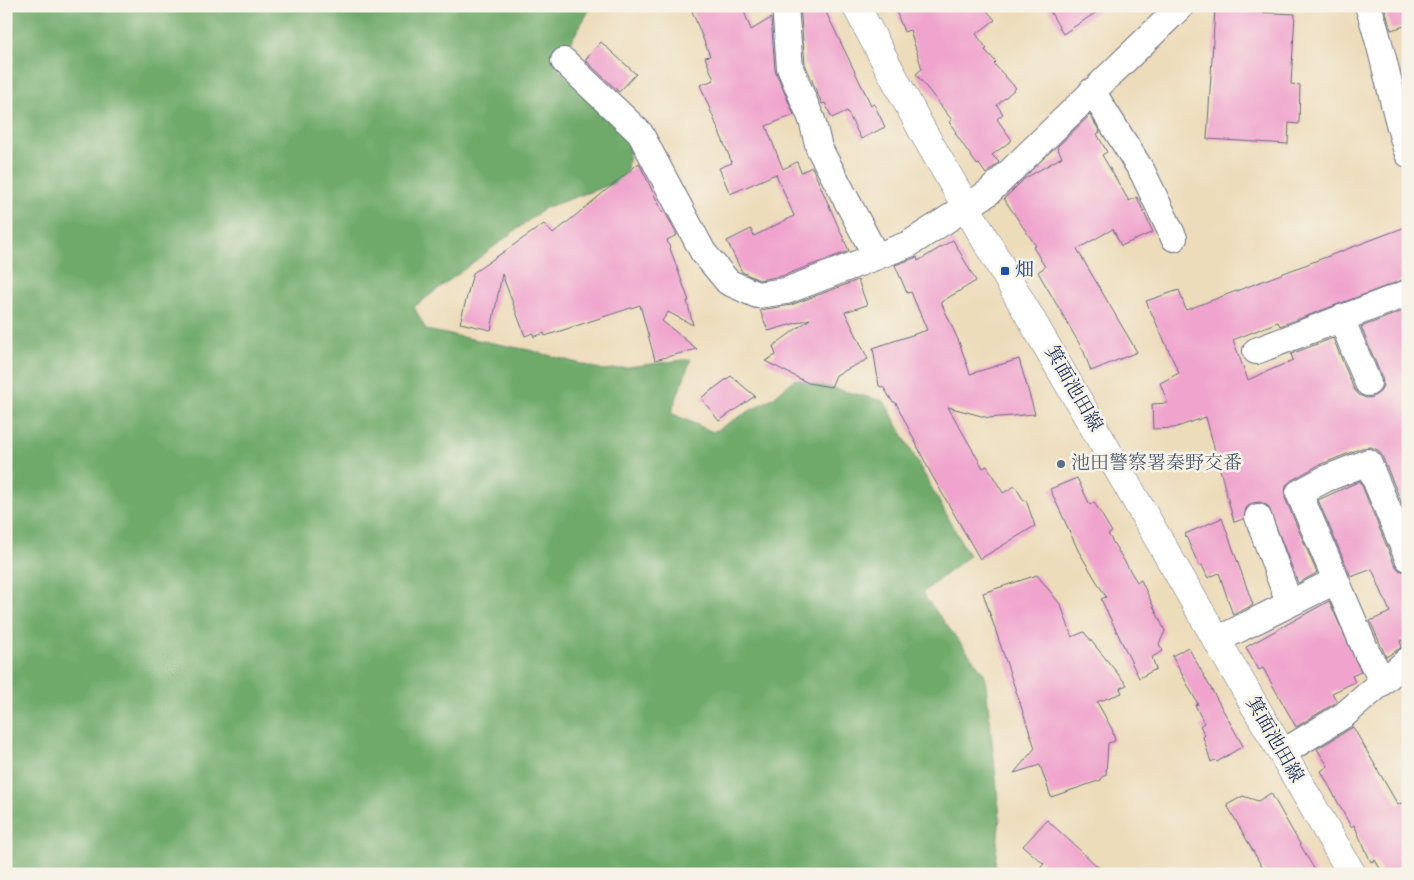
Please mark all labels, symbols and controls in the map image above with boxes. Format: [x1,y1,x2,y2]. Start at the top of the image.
place label: 畑 [1015,258,1034,284]
marker: 畑 [999,265,1011,277]
street label: 箕面池田線 [1038,341,1108,437]
place label: 池田警察署秦野交番 [1071,451,1242,477]
marker: 池田警察署秦野交番 [1055,458,1067,470]
street label: 箕面池田線 [1239,692,1309,788]

